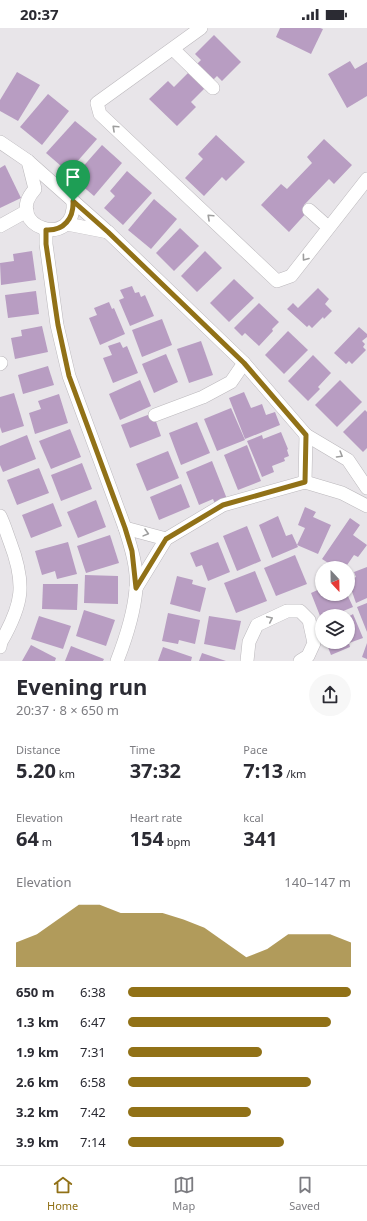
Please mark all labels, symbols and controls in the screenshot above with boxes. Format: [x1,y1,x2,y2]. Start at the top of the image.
text: 20:37 [20,4,59,24]
one-way arrow [112,125,120,133]
pin [56,160,90,201]
icon: arrive [62,166,84,188]
one-way arrow [207,214,215,222]
one-way arrow [302,254,309,261]
one-way arrow [336,450,343,458]
one-way arrow [142,528,149,537]
north arrow [315,561,355,601]
map controls [315,561,355,649]
button: layers [315,609,355,649]
one-way arrow [266,616,274,624]
text: Evening run [16,671,147,701]
button: share [309,674,351,716]
text: 20:37 · 8 × 650 m [16,701,119,719]
text: Distance [16,742,61,757]
text: Time [130,742,155,757]
text: Pace [243,742,268,757]
text: 5.20 [16,757,56,784]
text: 37:32 [130,757,181,784]
text: 7:13 [243,757,283,784]
text: km [56,766,75,781]
text: /km [283,766,306,781]
text: Elevation [16,810,63,825]
text: Heart rate [130,810,182,825]
text: kcal [243,810,264,825]
text: 64 [16,825,39,852]
text: 154 [130,825,164,852]
text: 341 [243,825,278,852]
text: m [39,834,52,849]
text: bpm [164,834,191,849]
text: Elevation [16,873,72,891]
text: 140–147 m [284,873,351,891]
text: 650 m [16,983,54,1001]
text: 6:38 [80,983,106,1001]
text: 1.3 km [16,1013,59,1031]
text: 6:47 [80,1013,106,1031]
text: 1.9 km [16,1043,59,1061]
text: 7:31 [80,1043,106,1061]
text: 2.6 km [16,1073,59,1091]
text: 6:58 [80,1073,106,1091]
text: 3.2 km [16,1103,59,1121]
text: 7:42 [80,1103,106,1121]
text: 3.9 km [16,1133,59,1151]
text: 7:14 [80,1133,106,1151]
tab: Home [47,1174,78,1213]
tab: Map [172,1174,195,1213]
tab: Saved [289,1174,320,1213]

